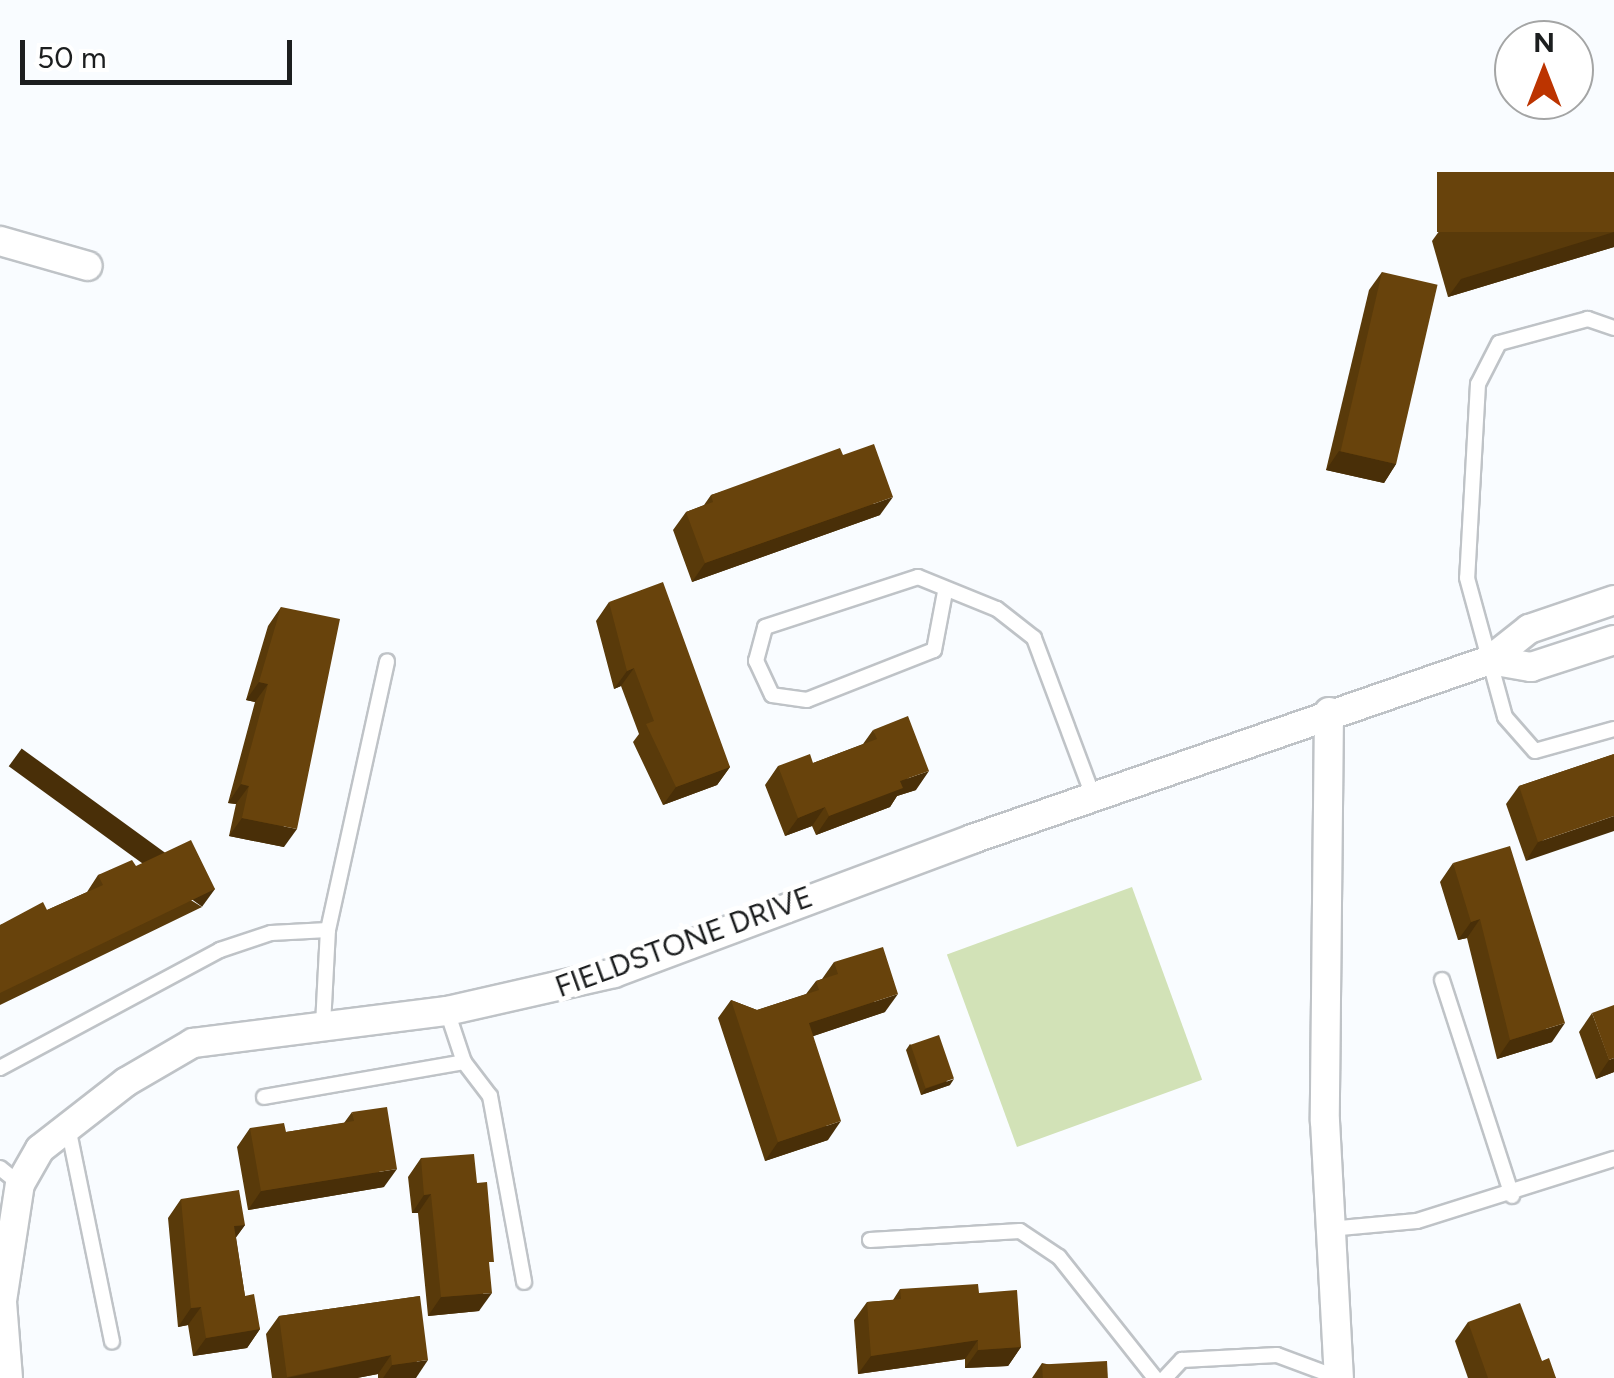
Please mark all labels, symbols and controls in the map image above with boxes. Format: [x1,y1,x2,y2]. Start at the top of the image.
scale bar [25,20,298,82]
north arrow [1494,20,1594,120]
text: N [1533,25,1555,59]
text: 50 m [37,39,106,76]
street label: FIELDSTONE DRIVE [550,879,818,1005]

